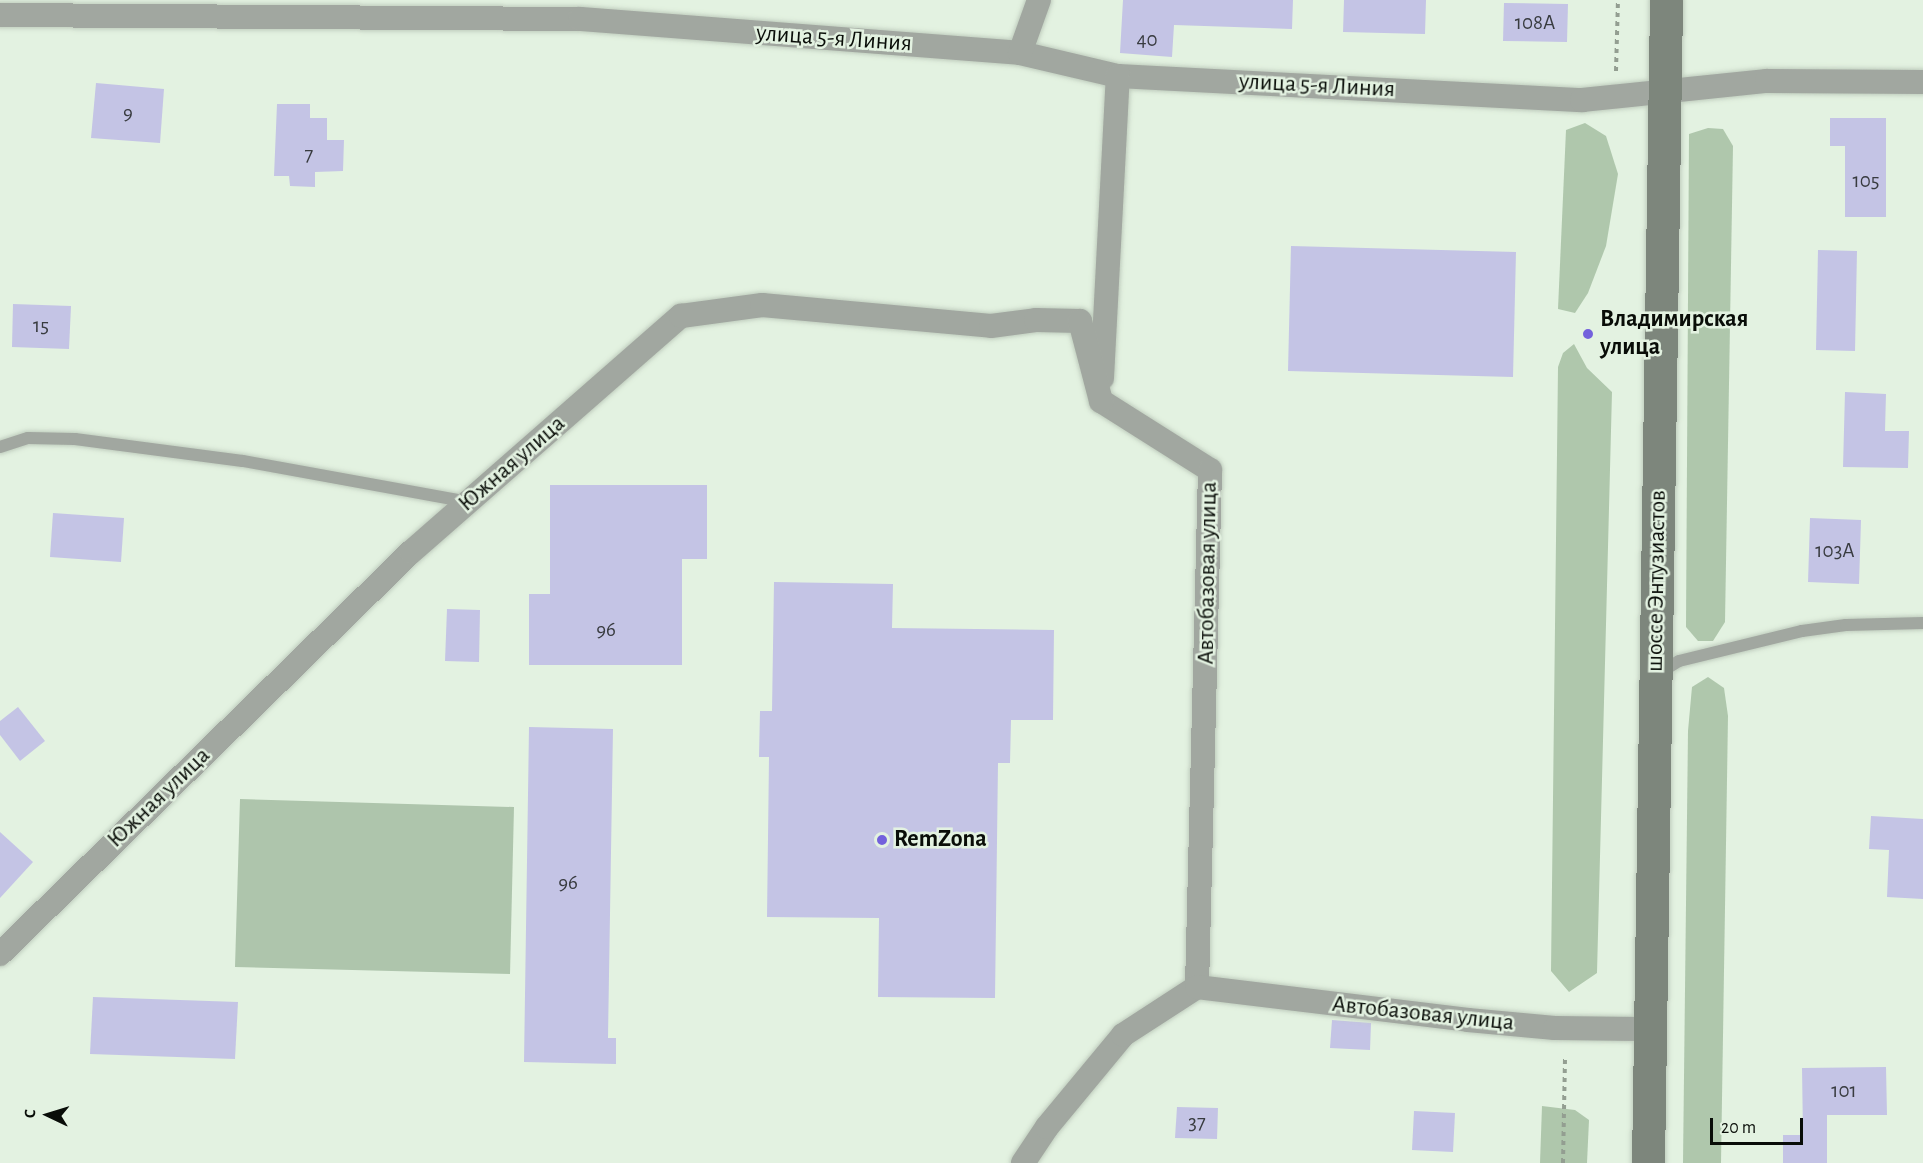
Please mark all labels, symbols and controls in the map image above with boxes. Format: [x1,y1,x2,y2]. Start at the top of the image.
house number: 108А [1515,10,1555,36]
street label: улица 5-я Линия [755,19,913,59]
house number: 40 [1136,27,1158,53]
street label: улица 5-я Линия [1238,68,1396,104]
house number: 9 [123,100,133,126]
house number: 7 [305,142,313,168]
house number: 105 [1852,168,1880,194]
place label: Владимирская улица [1600,306,1748,362]
house number: 15 [33,313,49,339]
marker: Владимирская улица [1581,327,1595,341]
street label: Южная улица [453,410,571,518]
street label: Автобазовая улица [1192,481,1224,665]
street label: шоссе Энтузиастов [1641,490,1673,672]
house number: 103А [1815,538,1855,564]
house number: 96 [596,617,616,643]
street label: Южная улица [101,742,217,854]
place label: RemZona [894,826,987,854]
marker: RemZona [875,833,889,847]
house number: 96 [558,870,578,896]
street label: Автобазовая улица [1330,990,1516,1038]
house number: 101 [1831,1078,1857,1104]
north arrow [18,1085,78,1145]
scale bar [1713,1106,1806,1144]
text: С [22,1109,38,1119]
house number: 37 [1188,1110,1206,1136]
text: 20 m [1721,1119,1756,1137]

